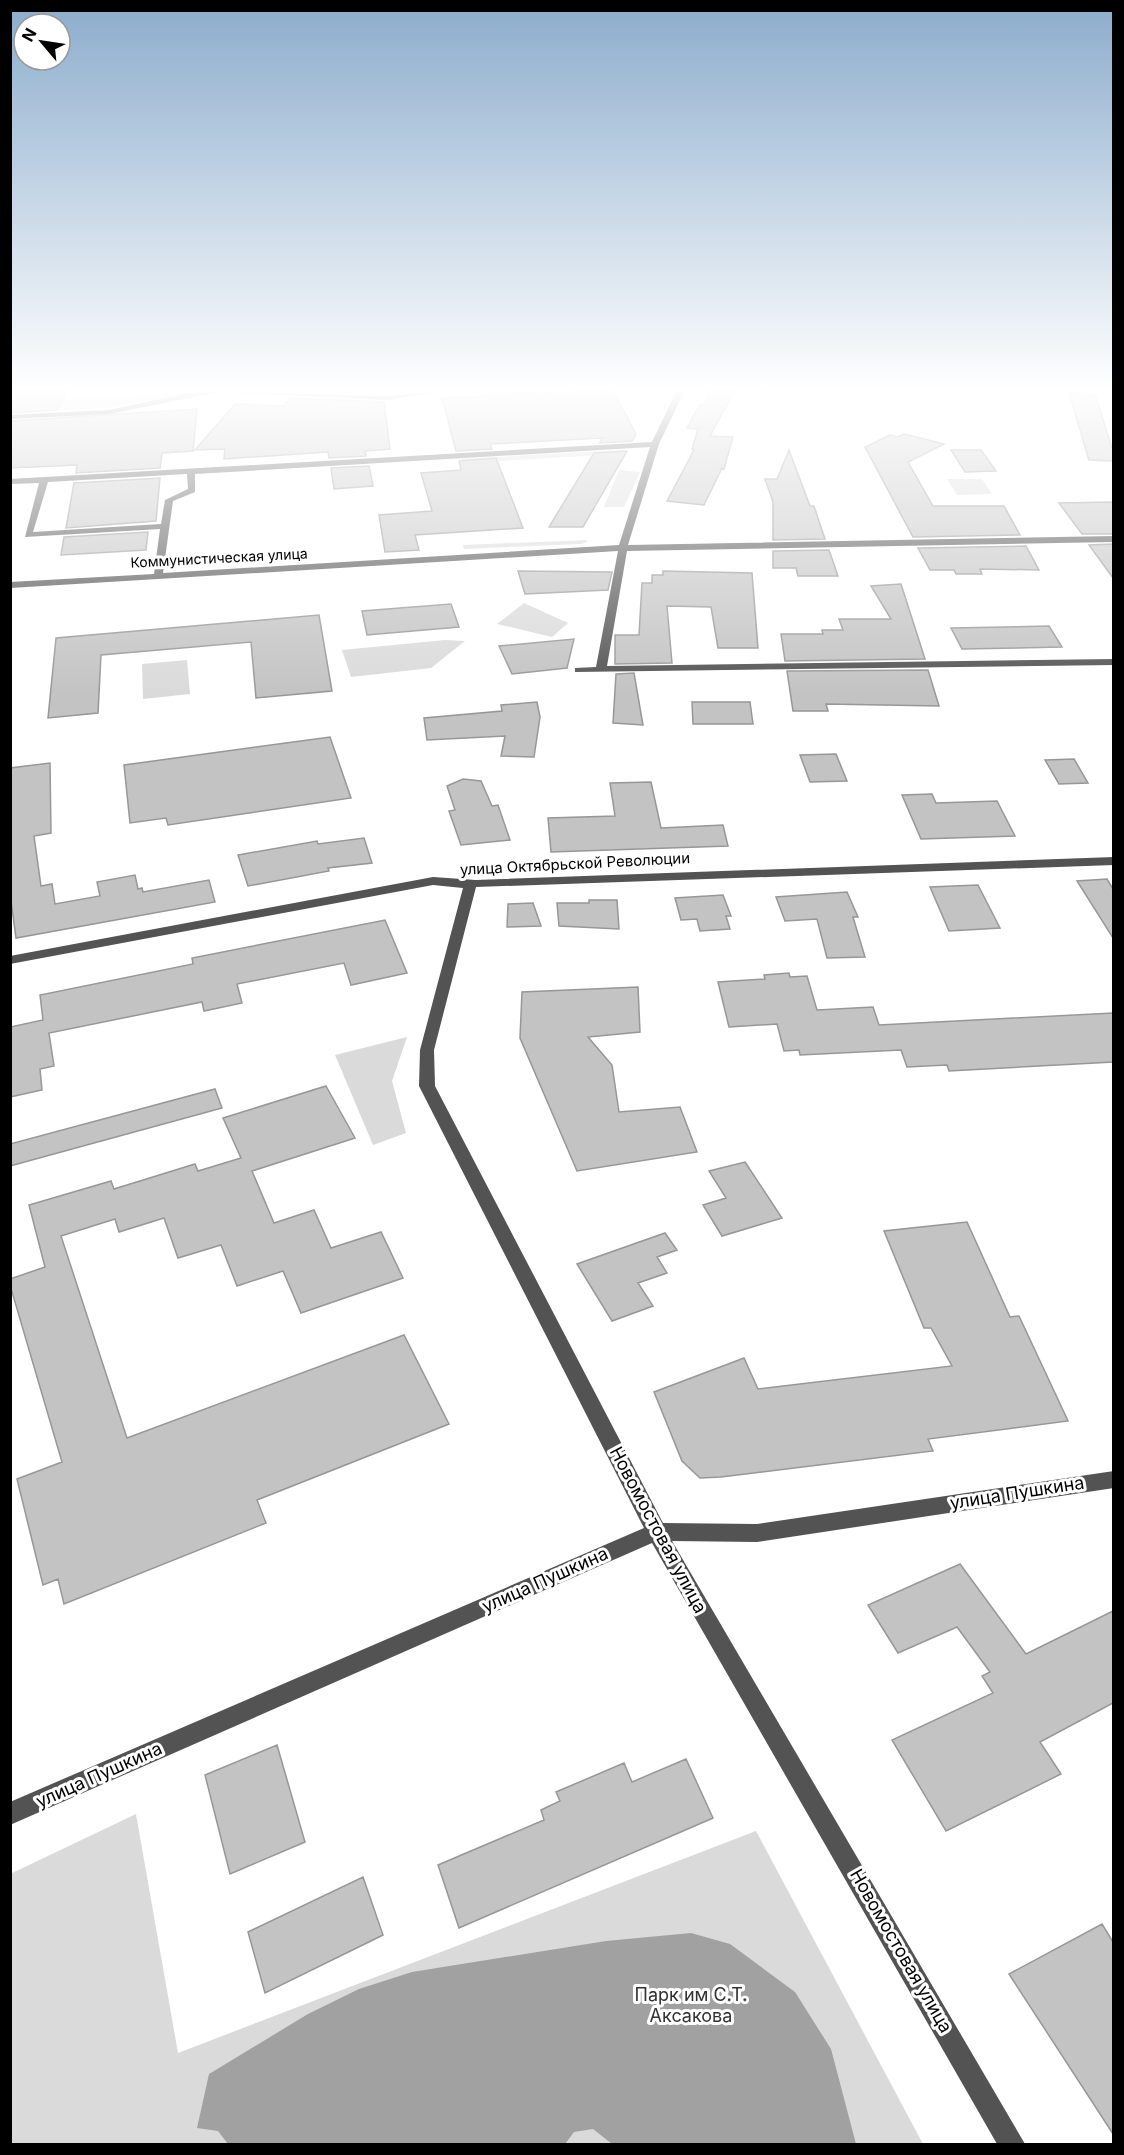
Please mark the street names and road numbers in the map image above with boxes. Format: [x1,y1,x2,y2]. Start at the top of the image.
street label: Коммунистическая улица [130,544,308,571]
street label: улица Октябрьской Революции [459,848,690,879]
street label: Новомостовая улица [606,1443,711,1617]
street label: улица Пушкина [948,1472,1086,1513]
street label: улица Пушкина [479,1542,611,1617]
street label: улица Пушкина [33,1737,165,1812]
street label: Новомостовая улица [846,1865,957,2036]

